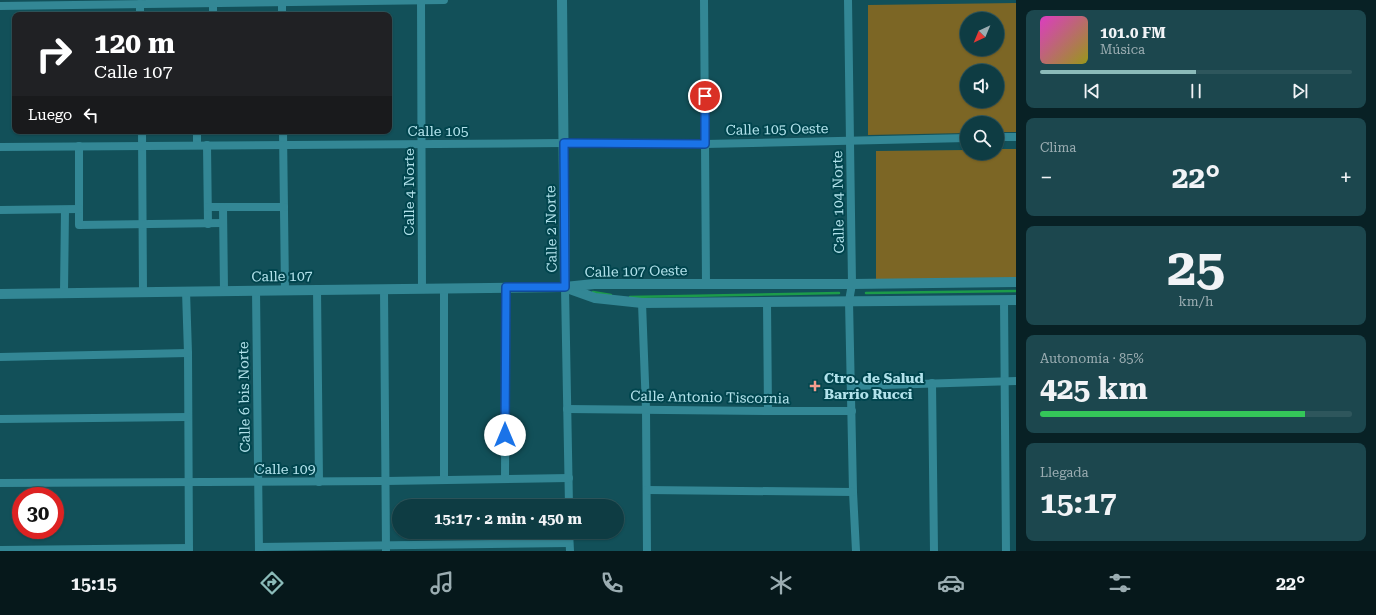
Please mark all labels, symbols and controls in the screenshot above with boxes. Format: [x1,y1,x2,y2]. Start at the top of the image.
north arrow [960,12,1004,56]
map controls [960,12,1004,160]
text: 101.0 FM [1100,24,1166,42]
text: 120 m [94,27,175,60]
icon: right [28,28,80,80]
text: Música [1100,42,1145,57]
text: Calle 107 [94,61,172,82]
button: sound [960,64,1004,108]
pin [688,79,722,113]
icon: previous [1081,80,1103,102]
icon: pause [1185,80,1207,102]
icon: next [1289,80,1311,102]
icon: arrive [694,85,716,107]
icon: left [80,104,102,126]
text: Luego [28,106,72,124]
button: search [960,116,1004,160]
street label: Calle 105 Oeste [725,120,829,138]
street label: Calle 105 [407,123,469,139]
text: Clima [1040,140,1076,155]
street label: Calle 4 Norte [401,148,417,236]
street label: Calle 104 Norte [829,150,847,254]
text: 22° [1172,160,1220,195]
text: − [1040,165,1052,190]
text: + [1340,165,1352,190]
street label: Calle 2 Norte [542,185,560,273]
text: 25 [1167,237,1225,298]
street label: Calle 107 Oeste [584,262,688,280]
street label: Calle 107 [251,267,313,285]
text: km/h [1179,294,1213,309]
street label: Calle 6 bis Norte [235,341,253,453]
text: Autonomía · 85% [1040,351,1144,366]
place label: Ctro. de Salud Barrio Rucci [824,370,924,402]
text: 425 km [1040,371,1148,406]
marker: Ctro. de Salud Barrio Rucci [809,380,821,392]
street label: Calle Antonio Tiscornia [630,388,790,406]
position arrow [484,414,526,456]
street label: Calle 109 [254,461,316,477]
text: Llegada [1040,465,1089,480]
text: 15:17 [1040,485,1117,520]
speed limit sign: 30 [12,487,64,539]
text: 15:17 · 2 min · 450 m [434,510,582,528]
icon: directions [258,569,286,597]
icon: music [428,569,456,597]
icon: phone [598,569,626,597]
icon: climate [767,569,795,597]
icon: car [937,569,965,597]
icon: filters [1106,569,1134,597]
text: 15:15 [71,573,117,594]
text: 22° [1276,573,1305,594]

